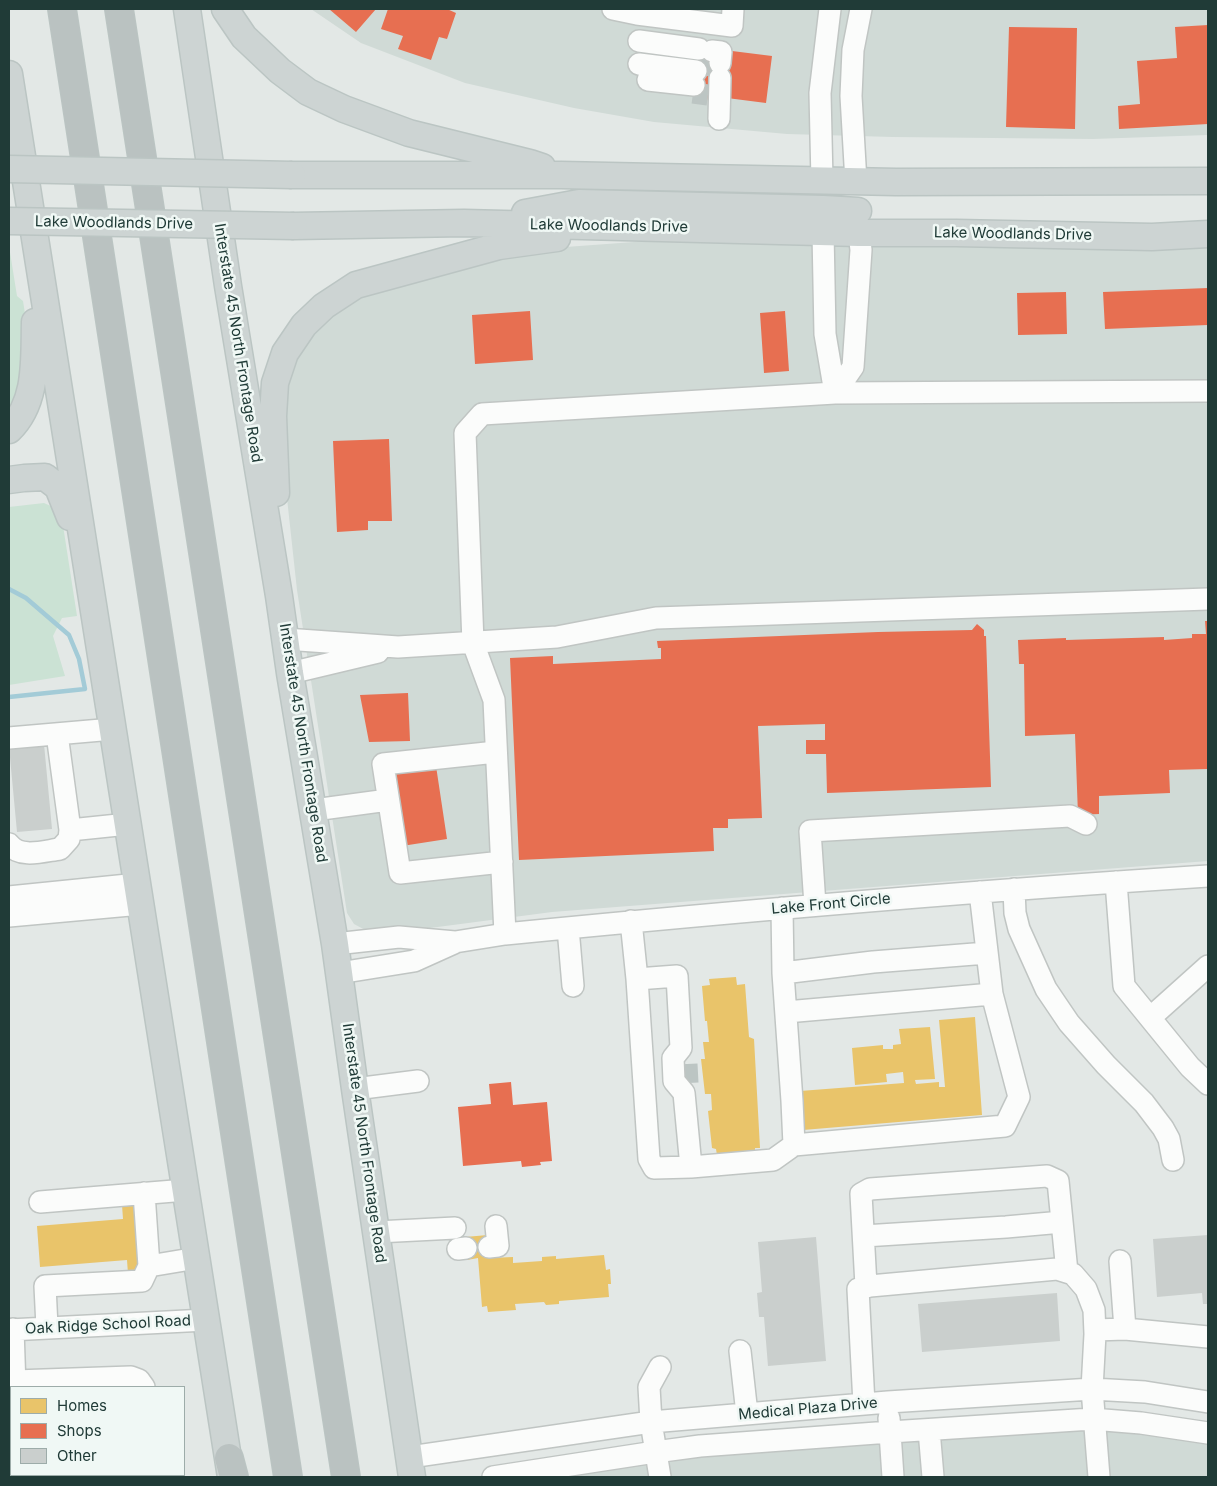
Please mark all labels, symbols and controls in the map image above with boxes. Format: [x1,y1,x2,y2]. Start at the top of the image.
street label: Lake Woodlands Drive [35,213,193,233]
street label: Lake Woodlands Drive [530,216,688,236]
street label: Interstate 45 North Frontage Road [210,222,266,464]
street label: Lake Woodlands Drive [934,224,1092,244]
street label: Interstate 45 North Frontage Road [275,622,331,864]
street label: Lake Front Circle [771,890,891,918]
street label: Interstate 45 North Frontage Road [338,1022,390,1264]
street label: Oak Ridge School Road [25,1312,191,1338]
legend [10,1386,185,1476]
street label: Medical Plaza Drive [738,1394,878,1424]
text: Homes [57,1396,107,1415]
text: Shops [57,1421,102,1440]
text: Other [57,1446,97,1465]

